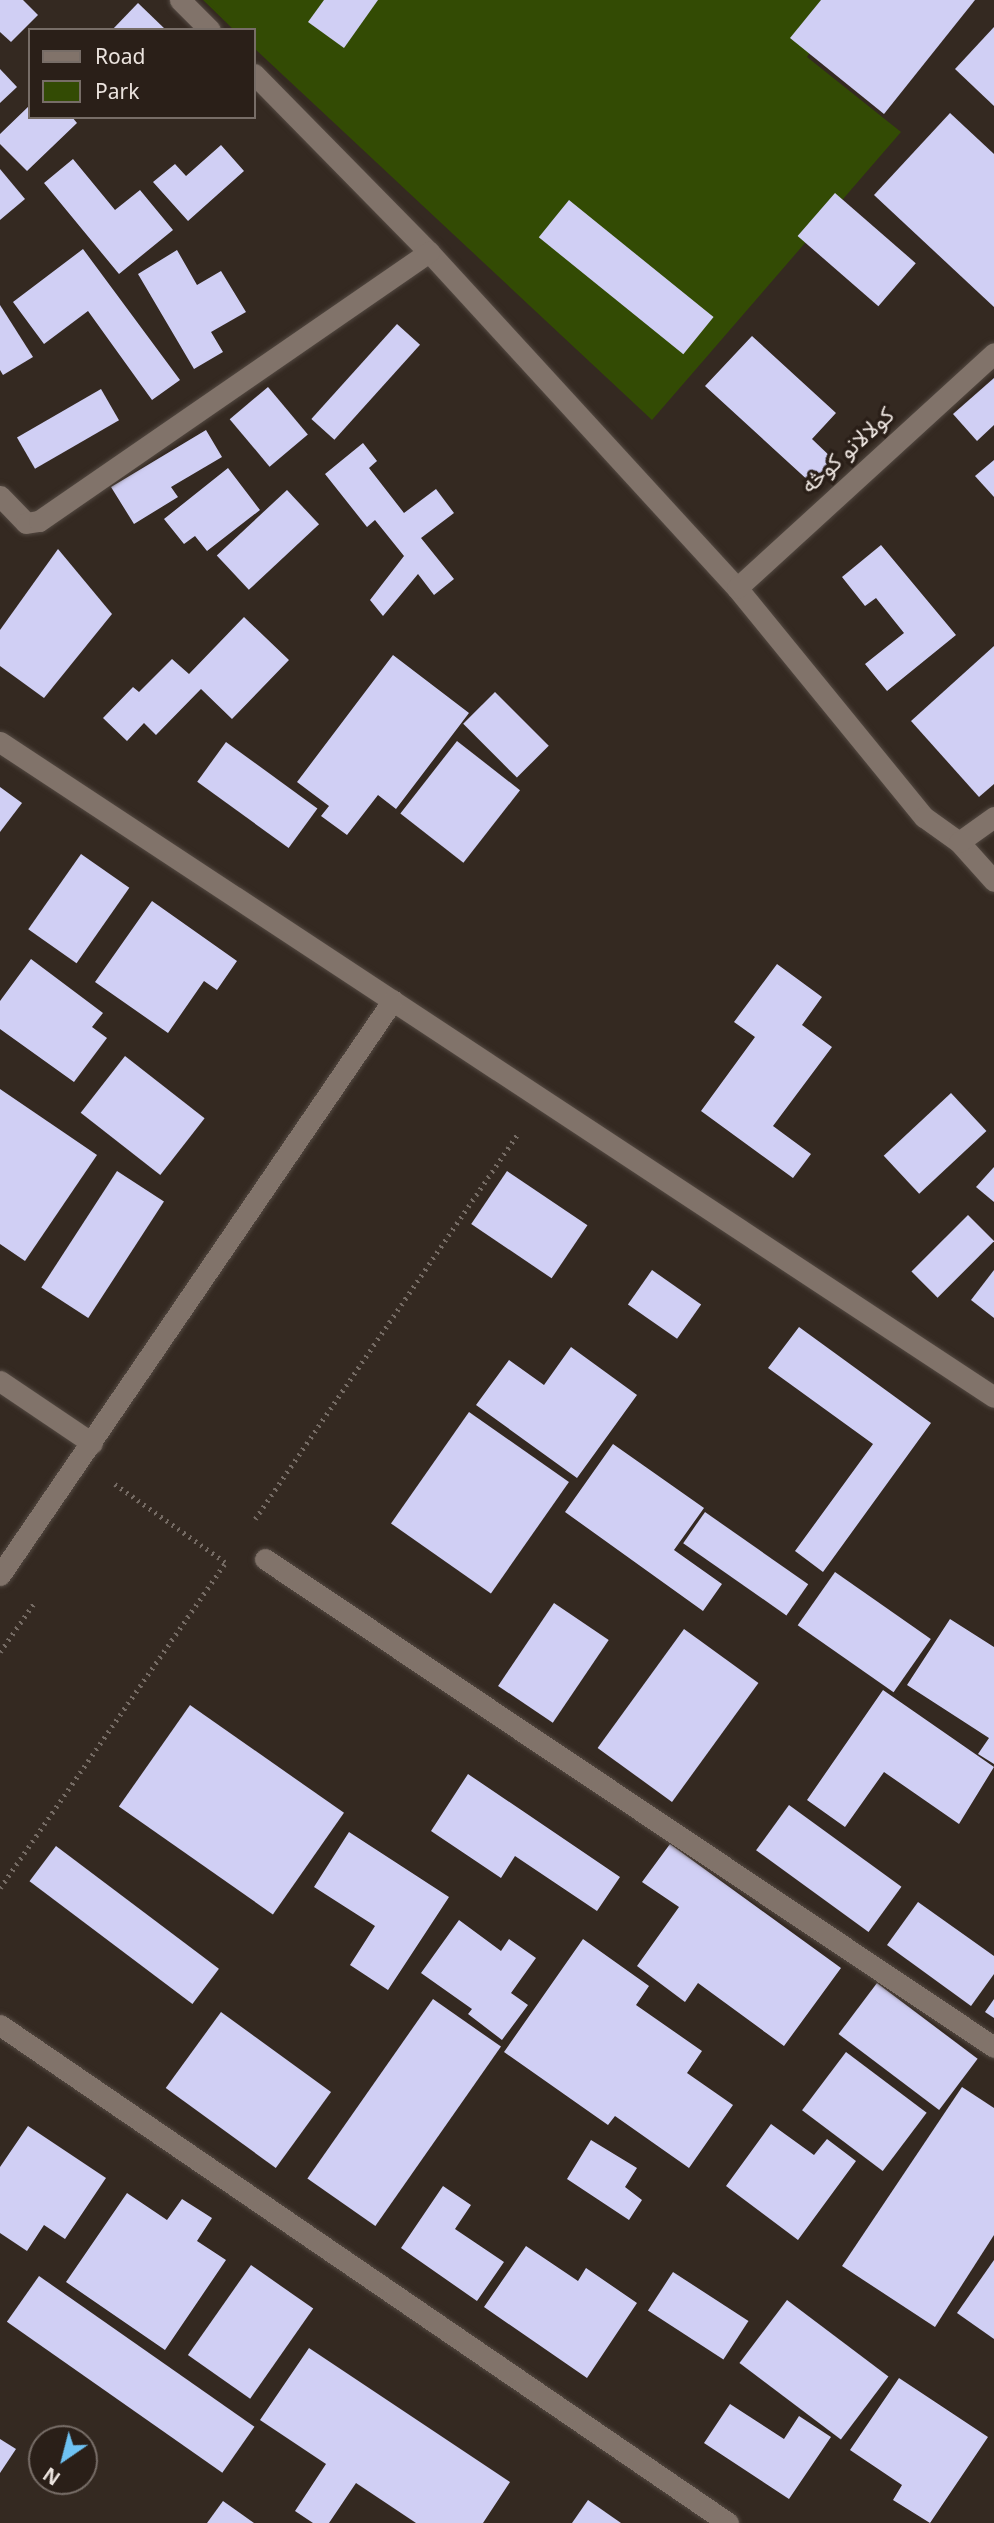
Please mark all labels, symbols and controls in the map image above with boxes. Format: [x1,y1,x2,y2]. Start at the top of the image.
legend [28,28,256,119]
text: Road [95,35,145,79]
text: Park [95,70,139,114]
street label: کولالانو کوڅه [796,402,900,500]
north arrow [28,2425,98,2495]
text: N [34,2455,70,2496]

